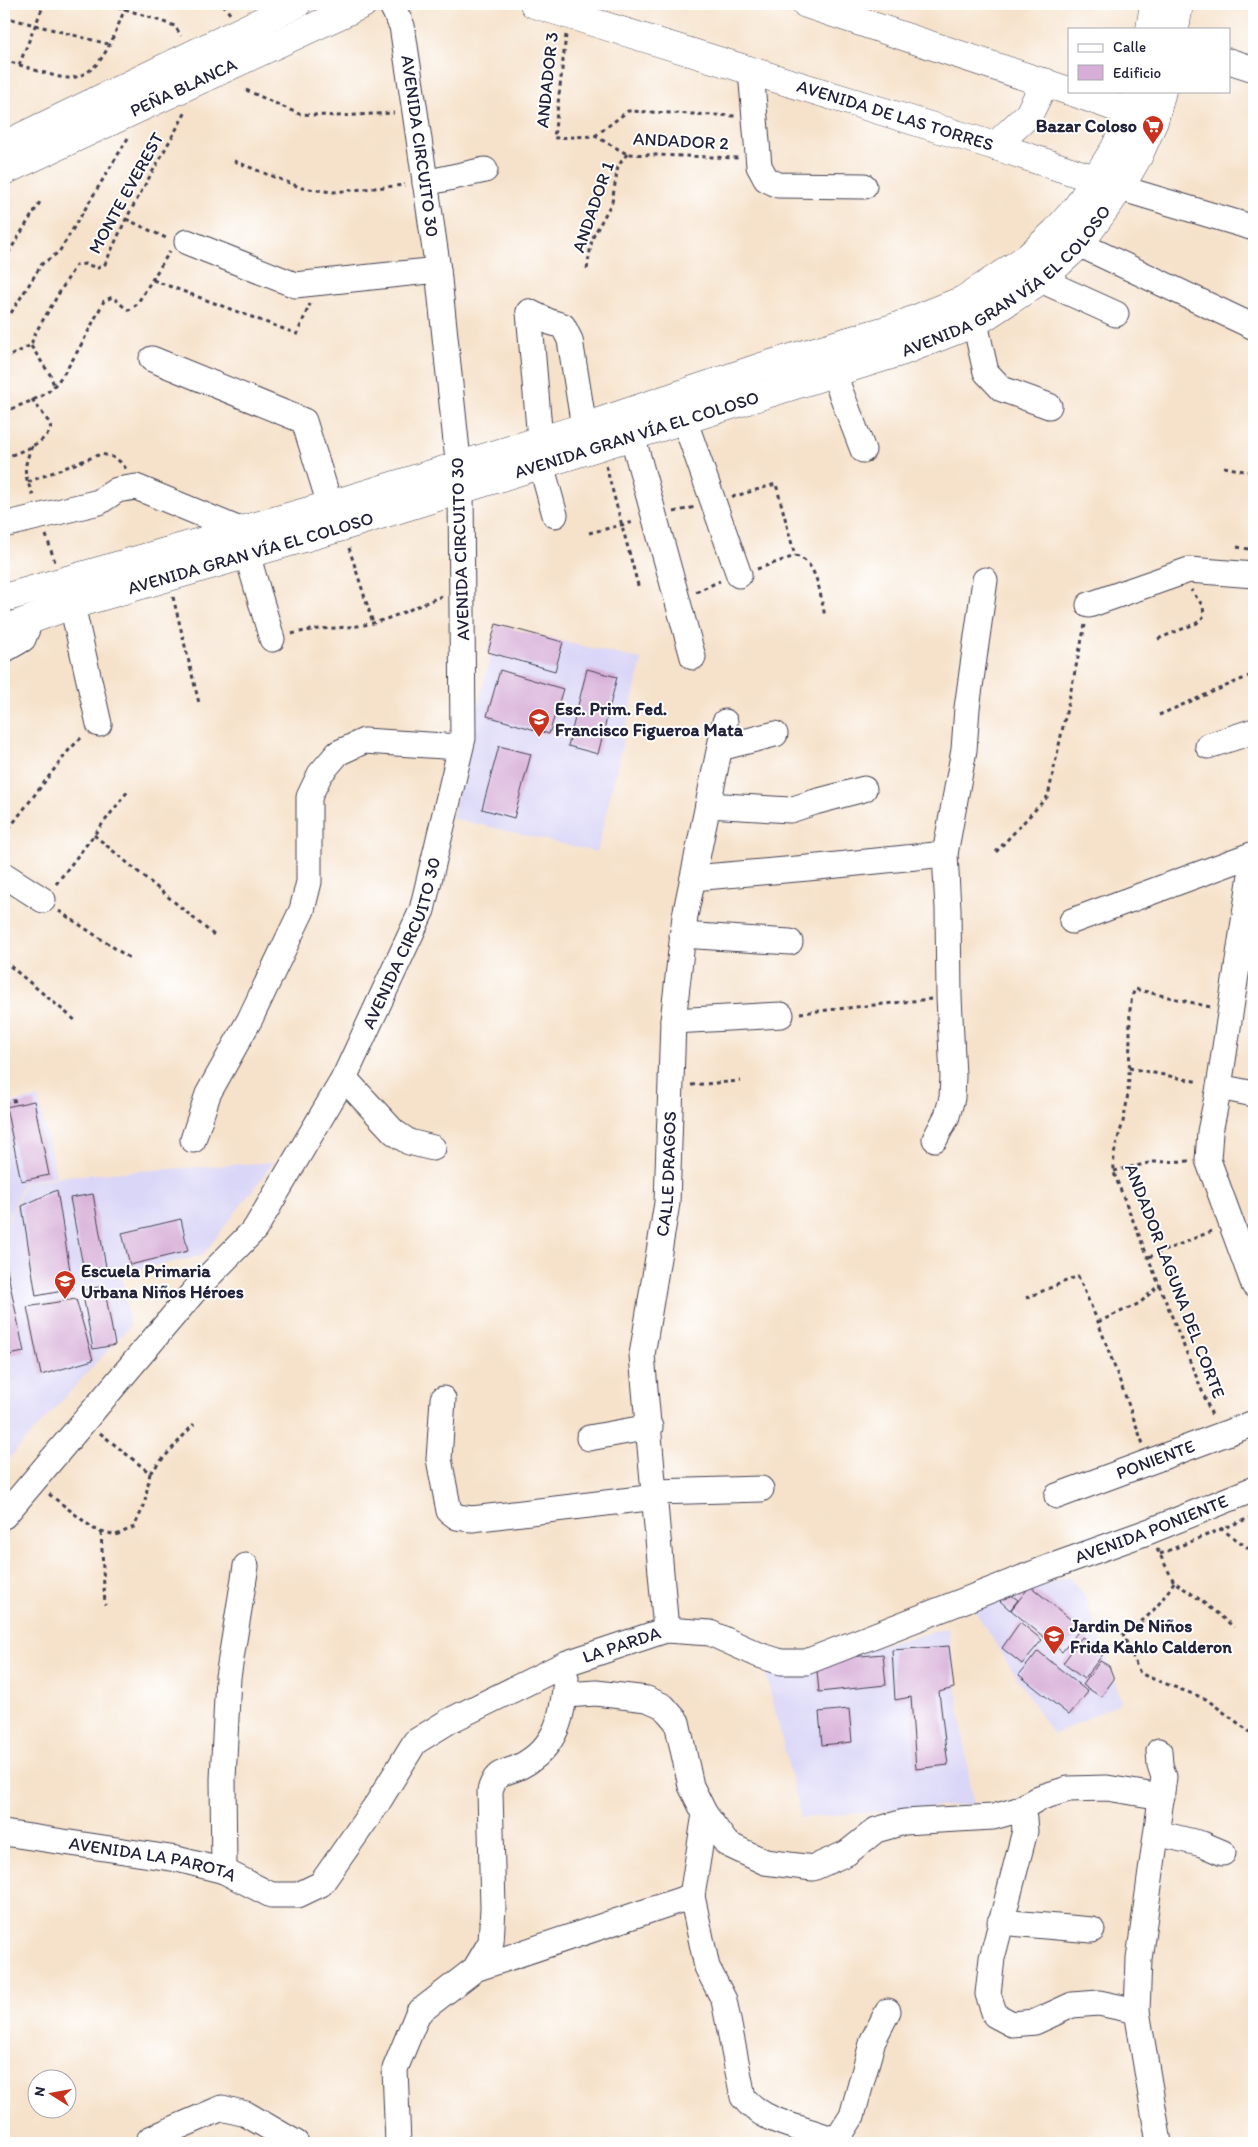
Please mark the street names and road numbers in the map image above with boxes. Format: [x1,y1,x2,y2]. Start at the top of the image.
street label: ANDADOR 3 [531,31,563,129]
street label: PEÑA BLANCA [127,53,241,122]
street label: AVENIDA CIRCUITO 30 [396,54,444,238]
street label: AVENIDA DE LAS TORRES [794,75,996,156]
street label: MONTE EVEREST [84,128,168,258]
street label: ANDADOR 2 [633,128,730,155]
street label: ANDADOR 1 [567,159,619,255]
street label: AVENIDA GRAN VÍA EL COLOSO [898,201,1115,362]
street label: AVENIDA GRAN VÍA EL COLOSO [512,386,762,483]
street label: AVENIDA CIRCUITO 30 [446,457,474,641]
street label: AVENIDA GRAN VÍA EL COLOSO [125,507,376,599]
street label: AVENIDA CIRCUITO 30 [357,855,445,1032]
street label: CALLE DRAGOS [651,1111,681,1238]
street label: ANDADOR LAGUNA DEL CORTE [1120,1161,1230,1401]
street label: PONIENTE [1113,1435,1198,1484]
street label: AVENIDA PONIENTE [1072,1490,1231,1568]
street label: LA PARDA [580,1621,664,1668]
street label: AVENIDA LA PAROTA [68,1832,241,1887]

